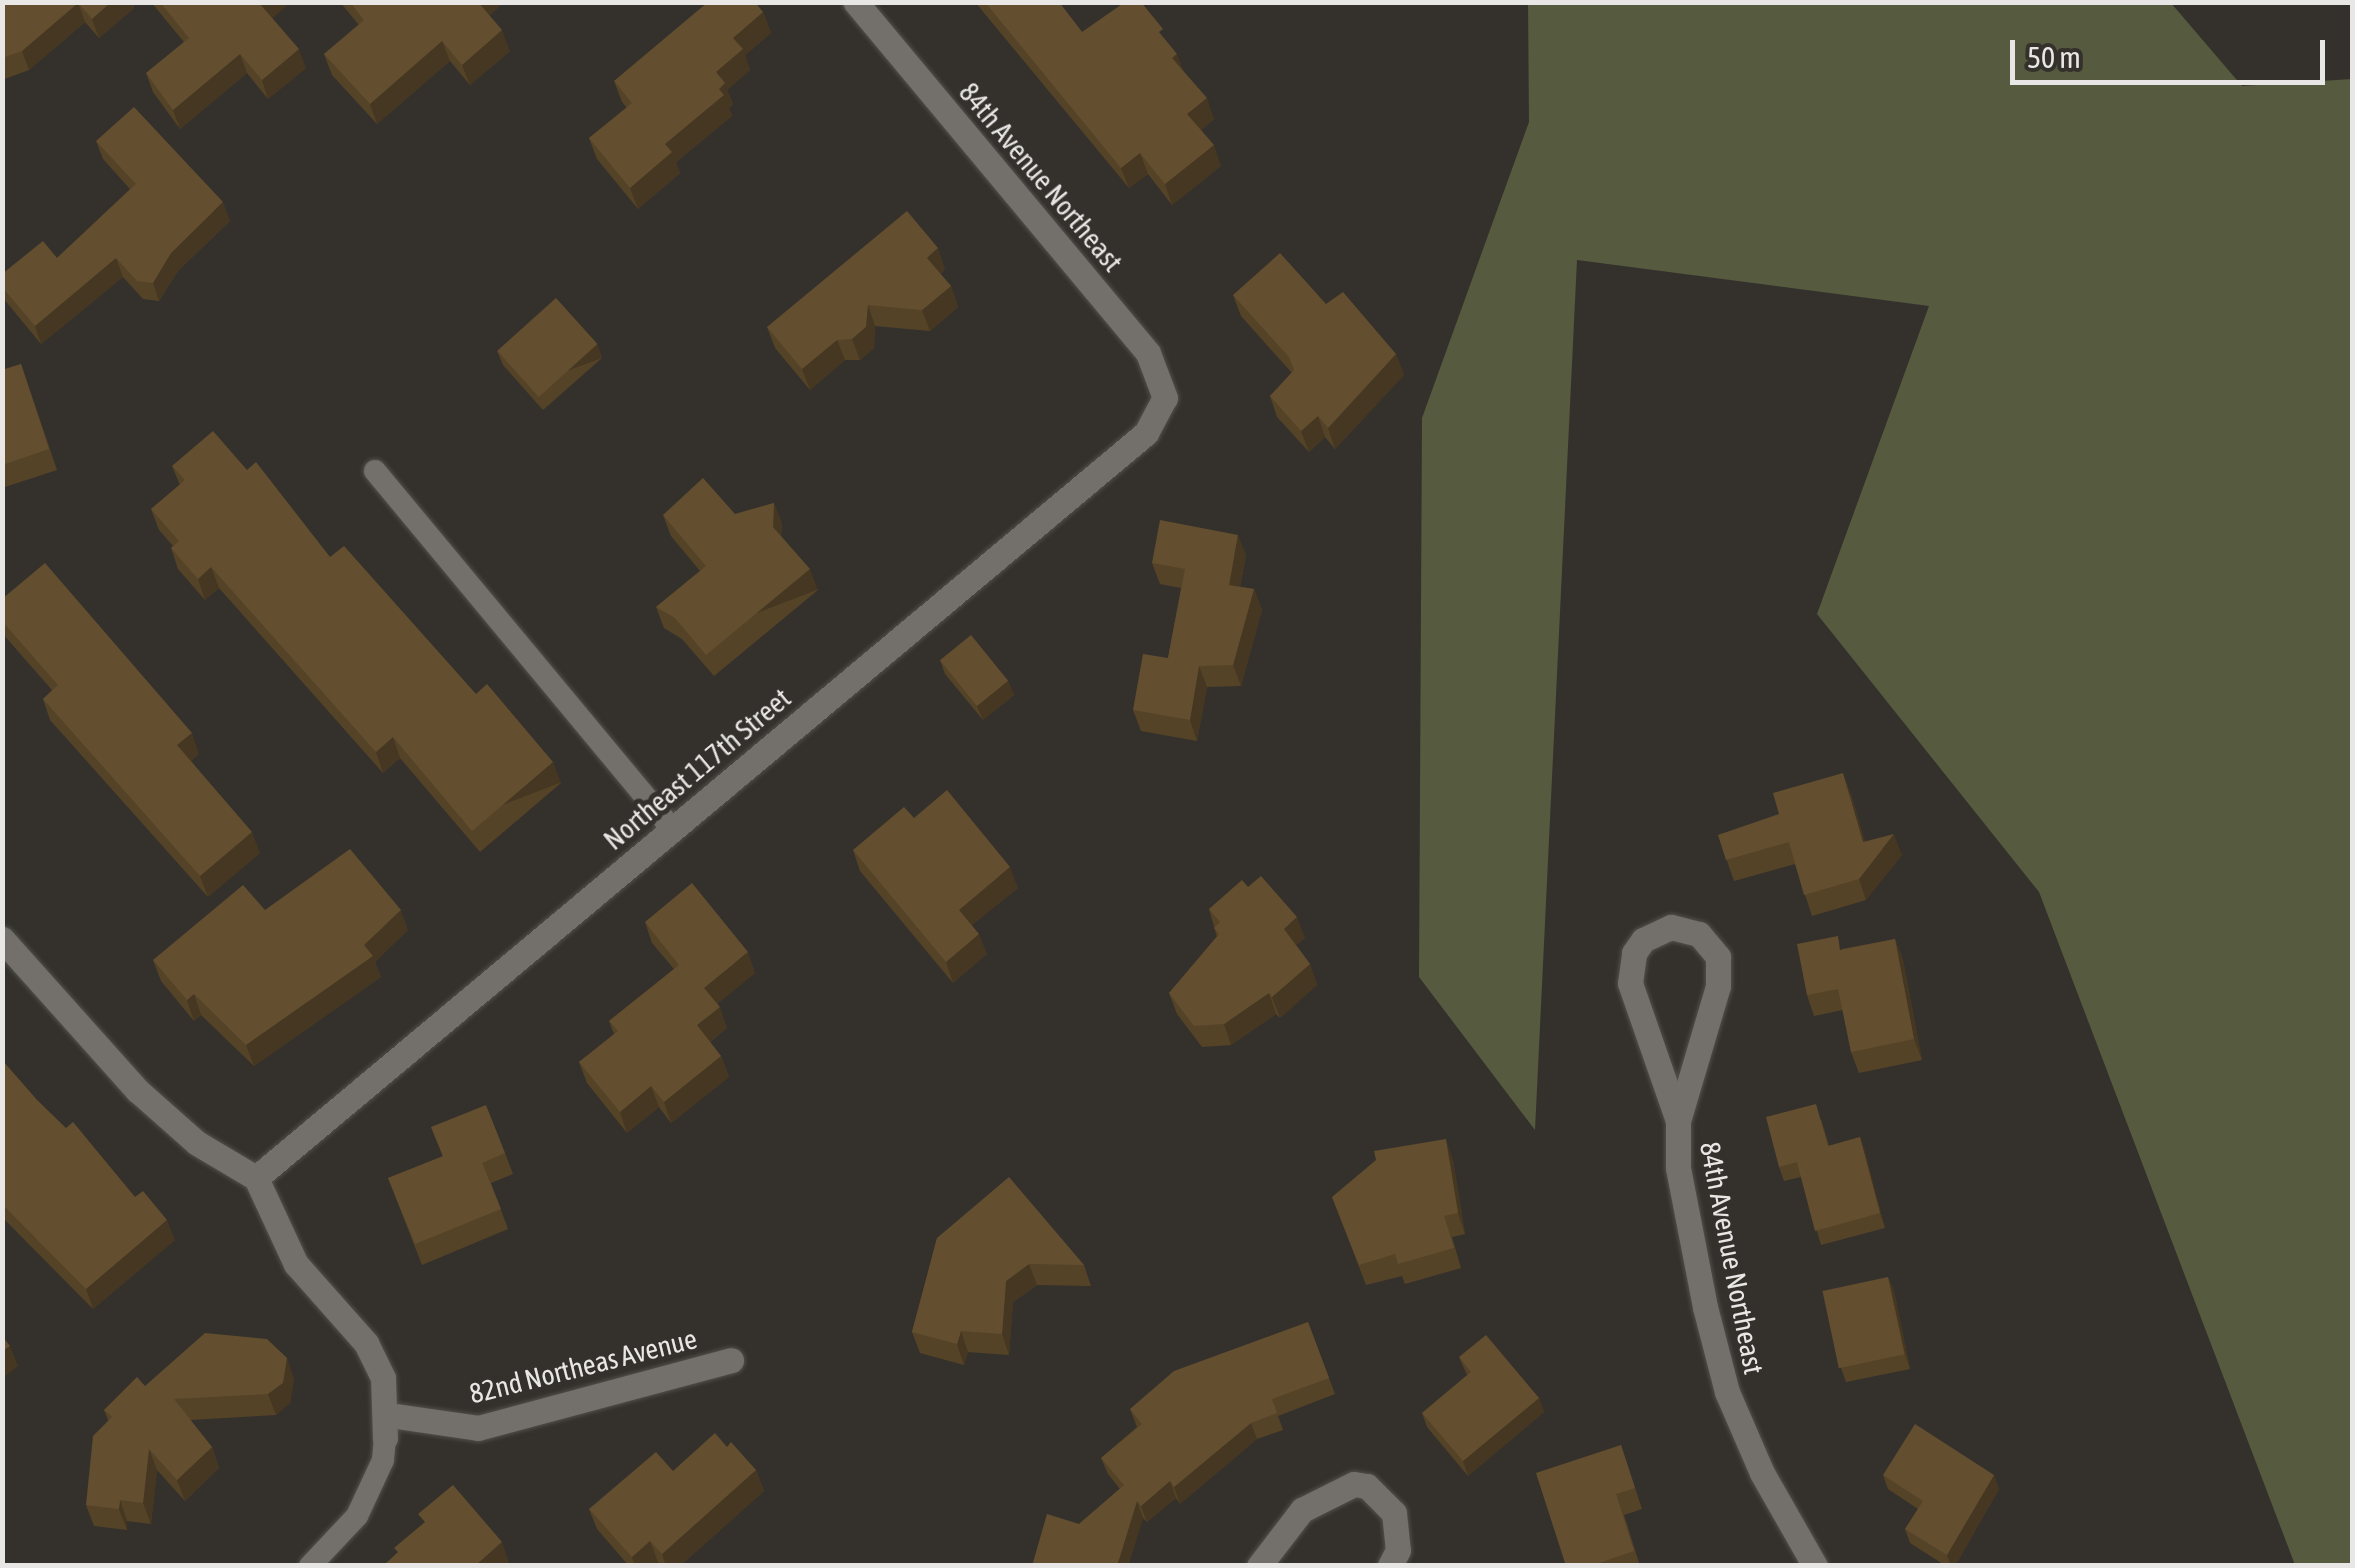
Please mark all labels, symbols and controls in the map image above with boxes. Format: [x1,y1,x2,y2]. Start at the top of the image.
scale bar [2015,20,2330,82]
text: 50 m [2027,40,2081,74]
street label: 84th Avenue Northeast [952,76,1130,278]
street label: Northeast 117th Street [597,681,797,857]
street label: 84th Avenue Northeast [1693,1139,1771,1377]
street label: 82nd Northeas Avenue [466,1321,700,1411]

